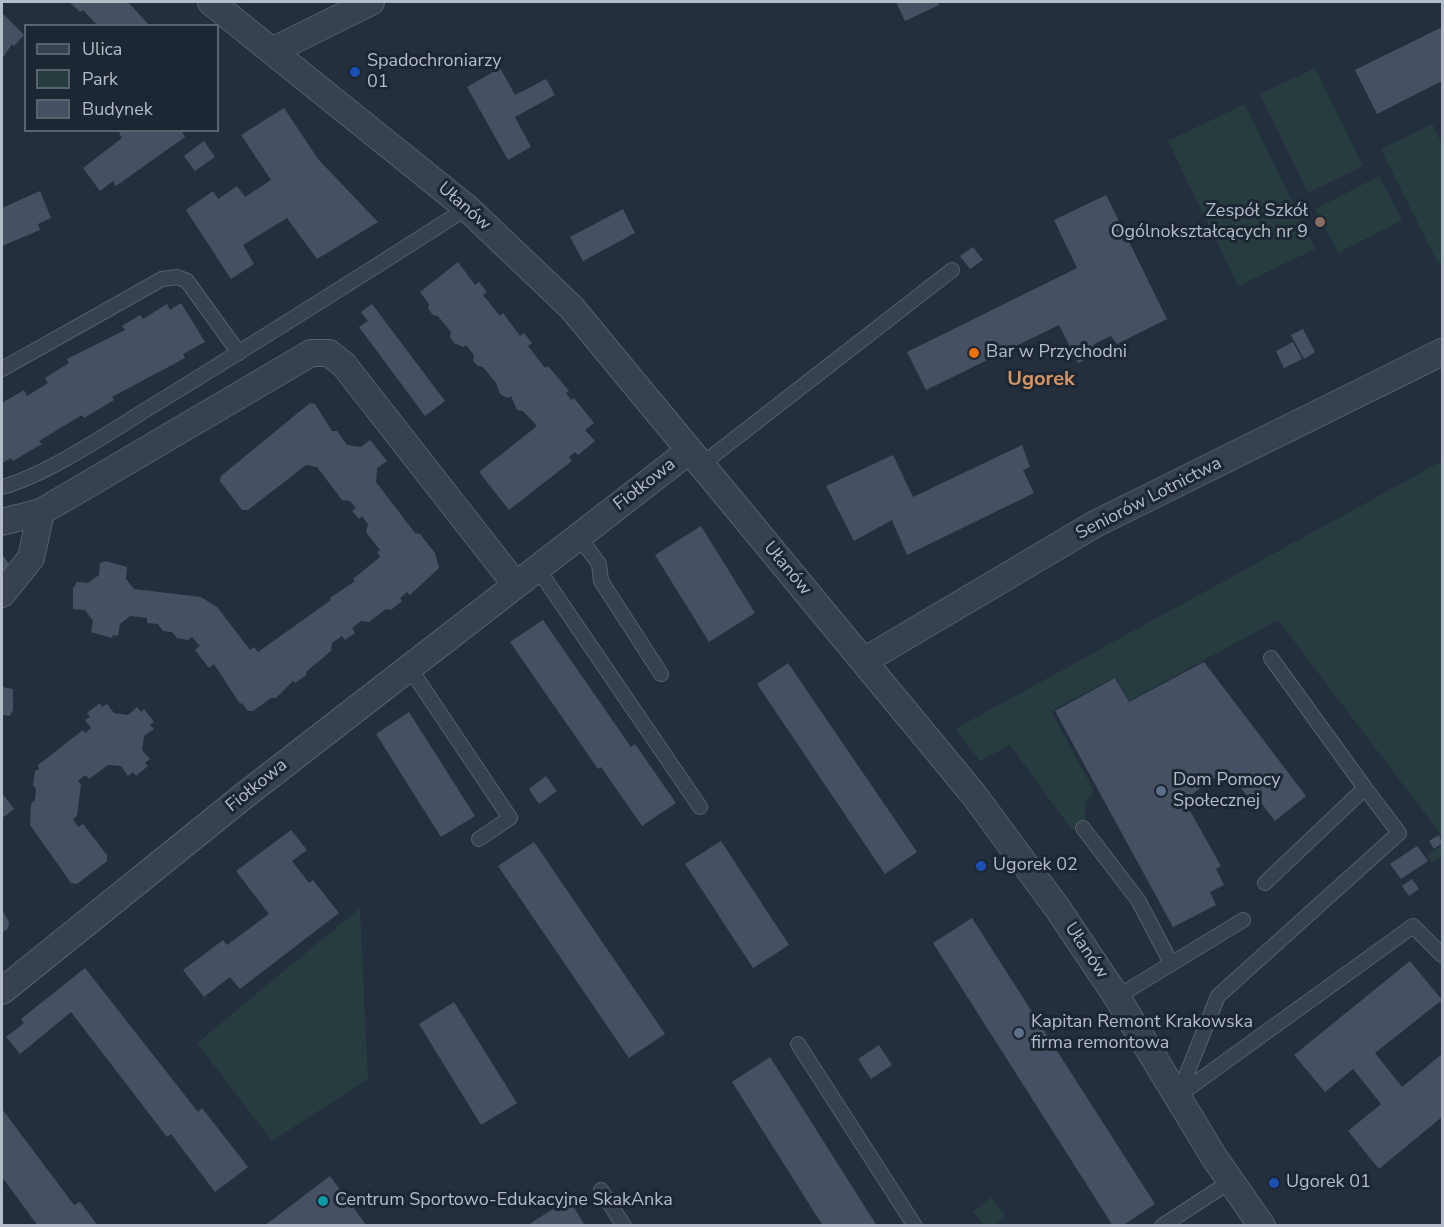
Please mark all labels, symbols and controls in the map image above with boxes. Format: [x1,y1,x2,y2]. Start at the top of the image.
legend [24,24,219,132]
text: Ulica [82,37,122,61]
place label: Spadochroniarzy 01 [367,51,501,94]
marker: Spadochroniarzy 01 [348,65,362,79]
text: Park [82,67,118,91]
text: Budynek [82,97,153,121]
street label: Ułanów [433,178,495,236]
place label: Zespół Szkół Ogólnokształcących nr 9 [1111,201,1308,244]
marker: Zespół Szkół Ogólnokształcących nr 9 [1313,215,1327,229]
place label: Bar w Przychodni [986,342,1127,364]
marker: Bar w Przychodni [967,346,981,360]
district label: Ugorek [1007,368,1075,392]
street label: Seniorów Lotnictwa [1073,453,1225,545]
street label: Fiołkowa [610,454,680,516]
street label: Ułanów [758,538,816,600]
street label: Fiołkowa [222,755,292,817]
place label: Dom Pomocy Społecznej [1173,770,1280,812]
marker: Dom Pomocy Społecznej [1154,784,1168,798]
place label: Ugorek 02 [993,855,1078,877]
marker: Ugorek 02 [974,859,988,873]
street label: Ułanów [1059,919,1113,983]
place label: Kapitan Remont Krakowska firma remontowa [1031,1012,1253,1054]
marker: Kapitan Remont Krakowska firma remontowa [1012,1026,1026,1040]
place label: Ugorek 01 [1286,1172,1371,1194]
marker: Ugorek 01 [1267,1176,1281,1190]
place label: Centrum Sportowo-Edukacyjne SkakAnka [335,1190,673,1212]
marker: Centrum Sportowo-Edukacyjne SkakAnka [316,1194,330,1208]

